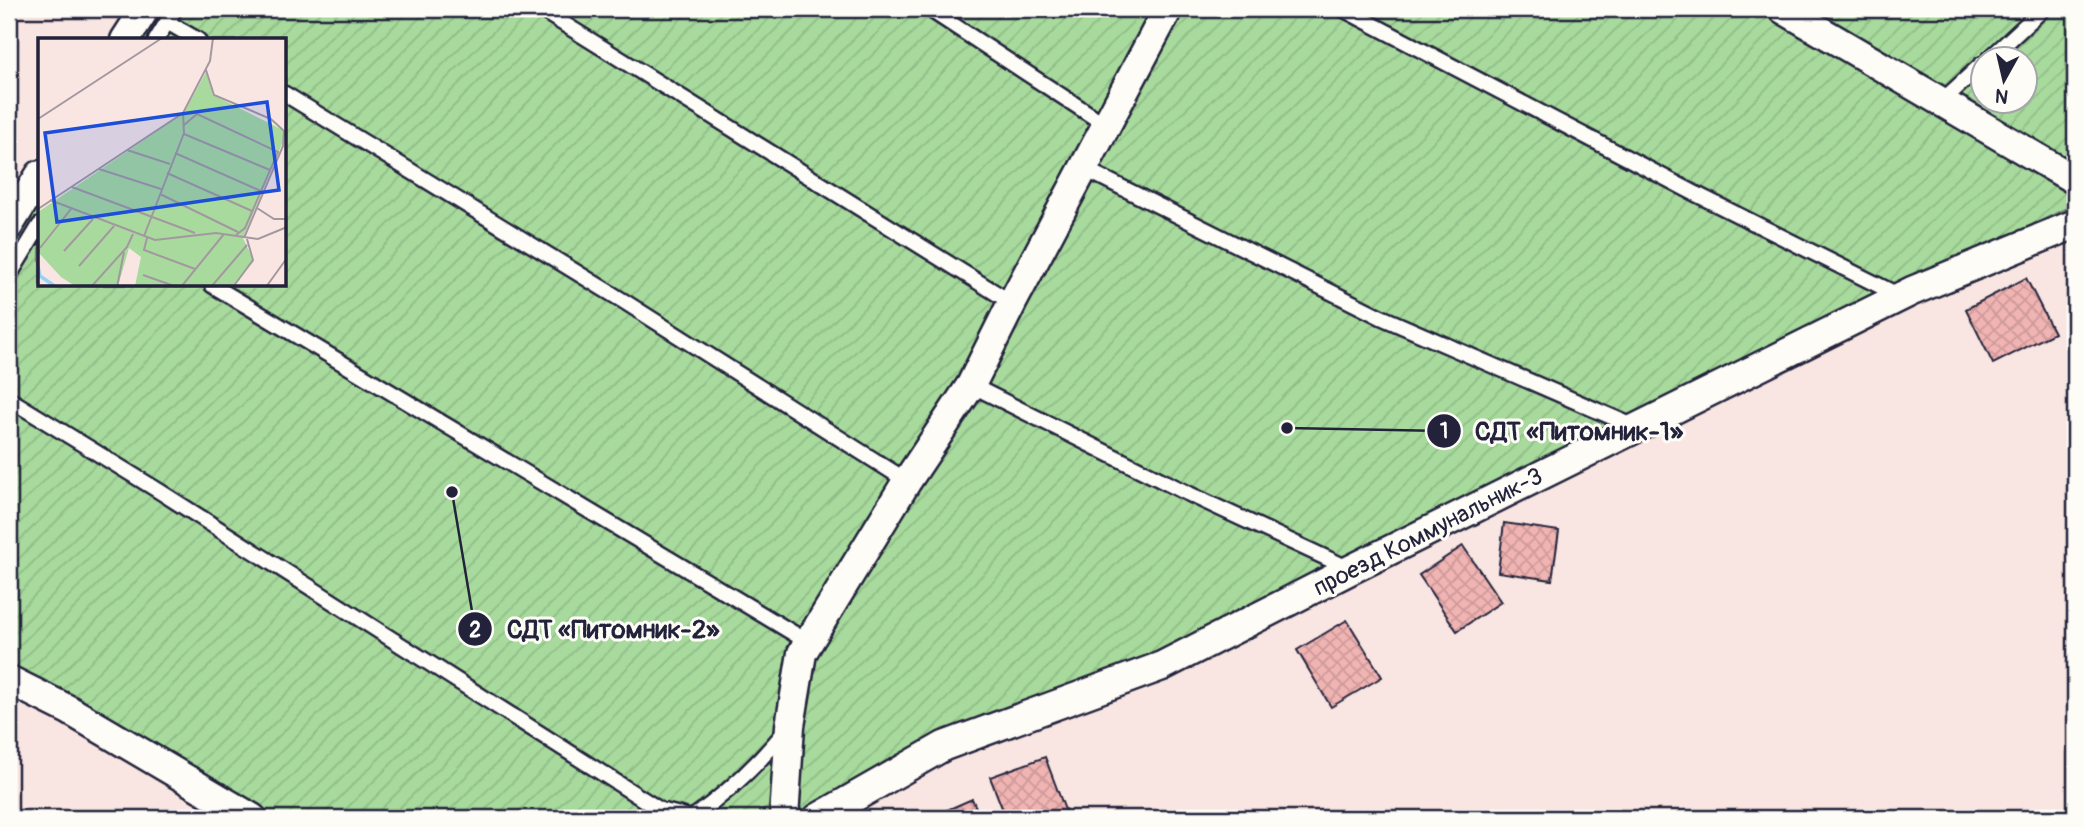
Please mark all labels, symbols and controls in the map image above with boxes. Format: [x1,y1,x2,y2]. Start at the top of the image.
inset map [38,38,287,287]
north arrow [1968,46,2038,116]
text: N [1994,83,2010,109]
callout: СДТ «Питомник-1» [1426,408,1697,455]
text: СДТ «Питомник-1» [1475,416,1684,448]
text: 1 [1440,418,1448,445]
street label: проезд Коммунальник-3 [1308,462,1548,602]
callout: СДТ «Питомник-2» [457,606,733,653]
text: СДТ «Питомник-2» [507,614,720,646]
text: 2 [469,617,481,644]

